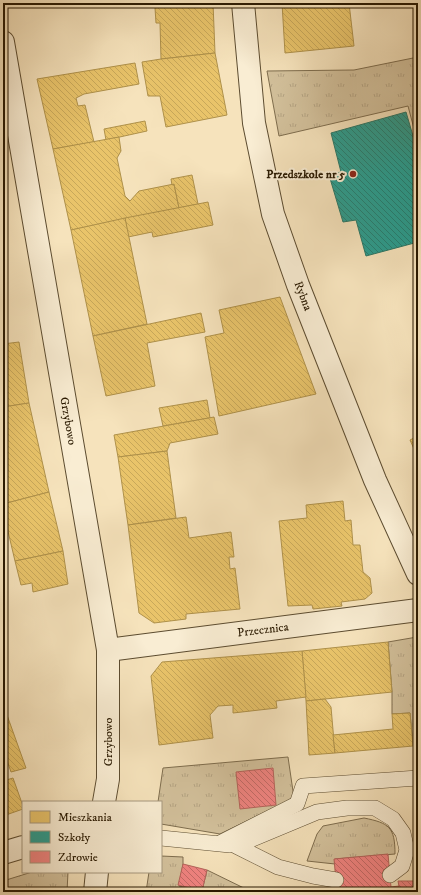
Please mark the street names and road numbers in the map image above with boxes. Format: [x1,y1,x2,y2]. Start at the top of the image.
street label: Rybna [291,279,316,314]
street label: Grzybowo [56,396,80,446]
street label: Przecznica [236,619,290,641]
street label: Grzybowo [101,718,116,766]

